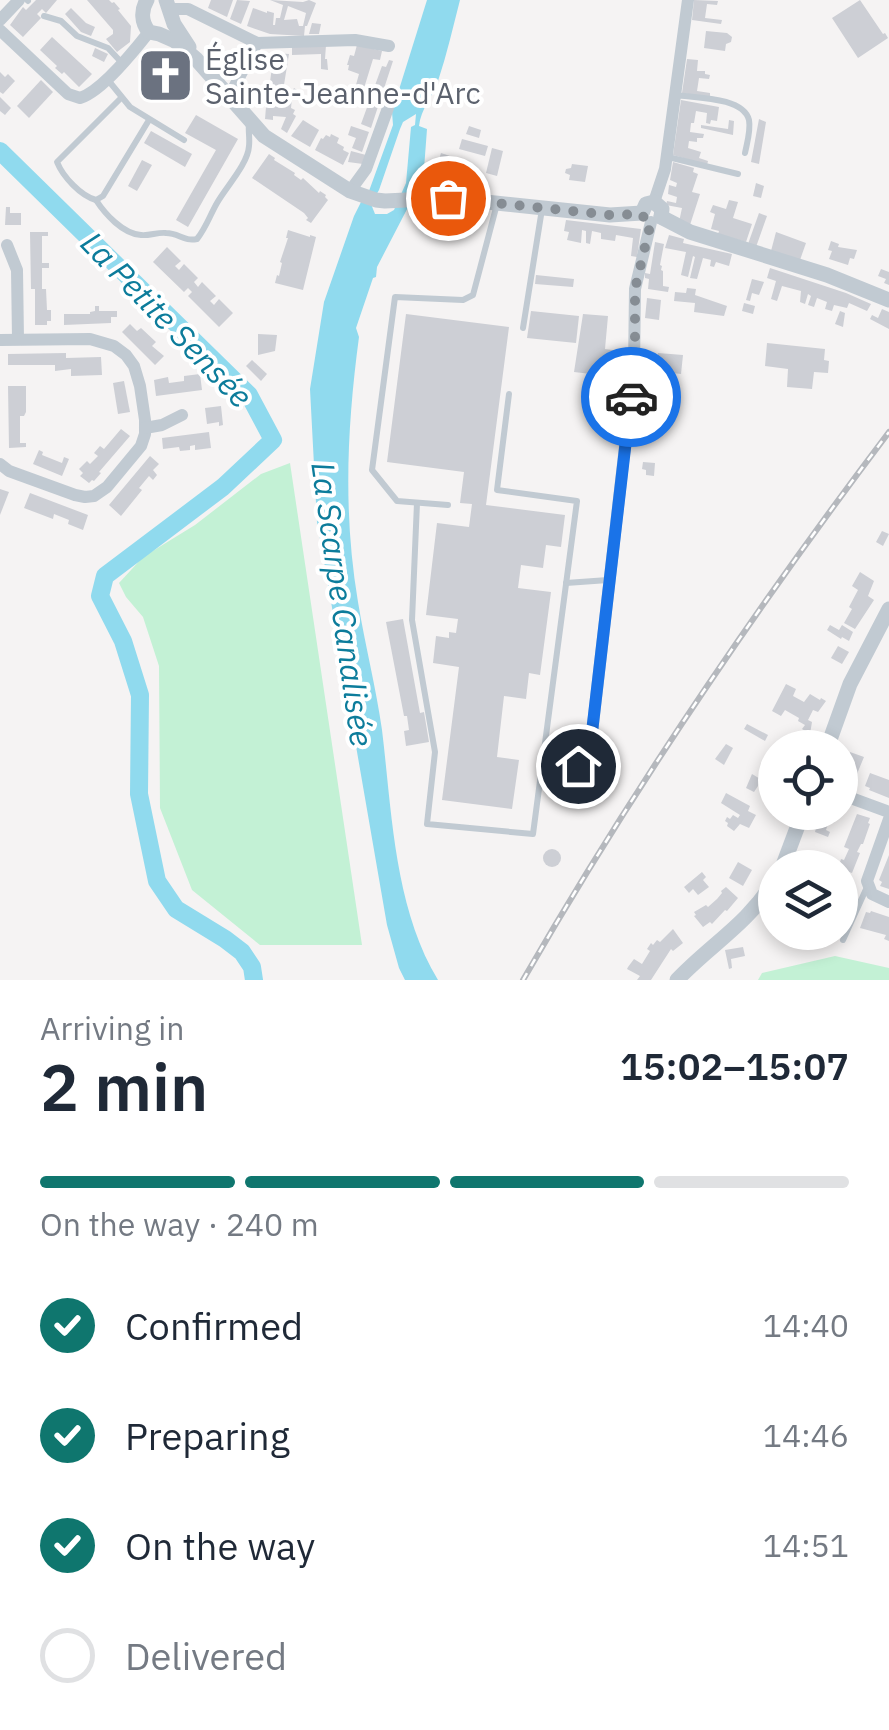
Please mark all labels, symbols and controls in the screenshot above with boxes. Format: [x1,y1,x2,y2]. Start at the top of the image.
place label: Église Sainte-Jeanne-d'Arc [205,39,481,112]
church icon: Église Sainte-Jeanne-d'Arc [136,45,196,105]
pin [406,156,491,241]
icon: bag [421,171,476,226]
water label: La Petite Sensée [72,222,262,416]
courier [581,347,681,447]
icon: car [604,370,659,425]
water label: La Scarpe Canalisée [302,459,384,749]
pin [536,724,621,809]
map controls [758,730,858,950]
button: locate [758,730,858,830]
icon: home [551,739,606,794]
button: layers [758,850,858,950]
text: Arriving in [40,1007,185,1049]
text: 15:02–15:07 [620,1041,849,1090]
text: 2 min [40,1044,208,1129]
text: On the way · 240 m [40,1203,319,1245]
icon: check [40,1298,95,1353]
text: Confirmed [125,1301,303,1350]
text: 14:40 [763,1304,849,1346]
icon: check [40,1408,95,1463]
text: Preparing [125,1411,290,1460]
text: 14:46 [763,1414,849,1456]
icon: check [40,1518,95,1573]
text: On the way [125,1521,315,1570]
text: 14:51 [763,1524,849,1566]
text: Delivered [125,1631,287,1680]

